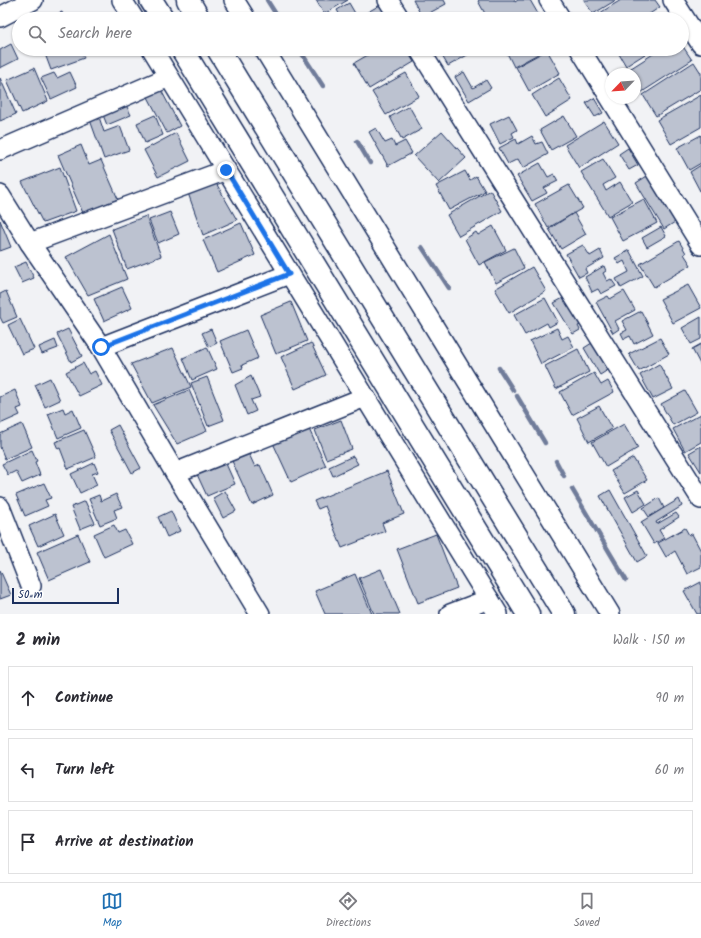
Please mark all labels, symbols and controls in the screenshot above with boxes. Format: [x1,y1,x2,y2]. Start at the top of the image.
search box [12,12,689,56]
text: Search here [58,22,132,46]
icon: search [26,23,48,45]
north arrow [605,68,641,104]
route end [217,161,235,179]
route start [92,338,110,356]
scale bar [12,586,119,605]
text: 50 m [18,586,43,604]
text: 2 min [16,627,60,654]
text: Walk · 150 m [613,630,685,651]
text: Continue [55,686,113,710]
icon: ahead [17,687,39,709]
text: 90 m [656,688,684,709]
text: Turn left [55,758,115,782]
icon: left [17,759,39,781]
text: 60 m [655,760,684,781]
text: Arrive at destination [55,830,194,854]
icon: arrive [17,831,39,853]
tab: Map [101,890,123,932]
tab: Directions [326,890,371,932]
tab: Saved [574,890,600,932]

